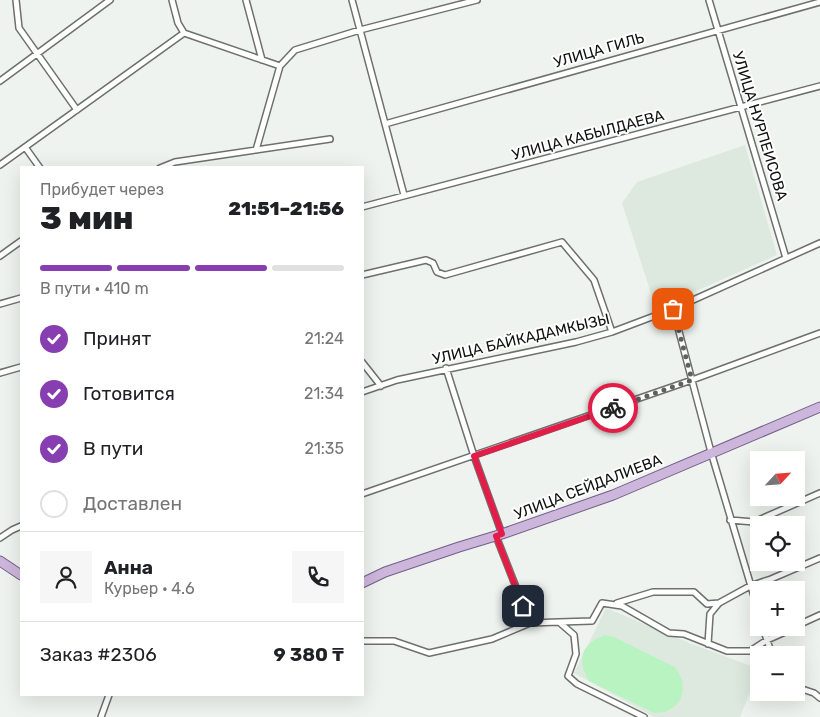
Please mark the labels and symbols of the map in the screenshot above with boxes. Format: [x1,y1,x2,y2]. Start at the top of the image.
street label: УЛИЦА ГИЛЬ [552,28,646,72]
street label: УЛИЦА НУРПЕИСОВА [729,49,791,203]
street label: УЛИЦА КАБЫЛДАЕВА [510,106,666,164]
pin [652,288,694,330]
street label: УЛИЦА БАЙКАДАМКЫЗЫ [431,310,611,368]
courier [588,383,638,433]
street label: УЛИЦА СЕЙДАЛИЕВА [512,451,664,523]
north arrow [750,451,805,506]
pin [502,585,544,627]

